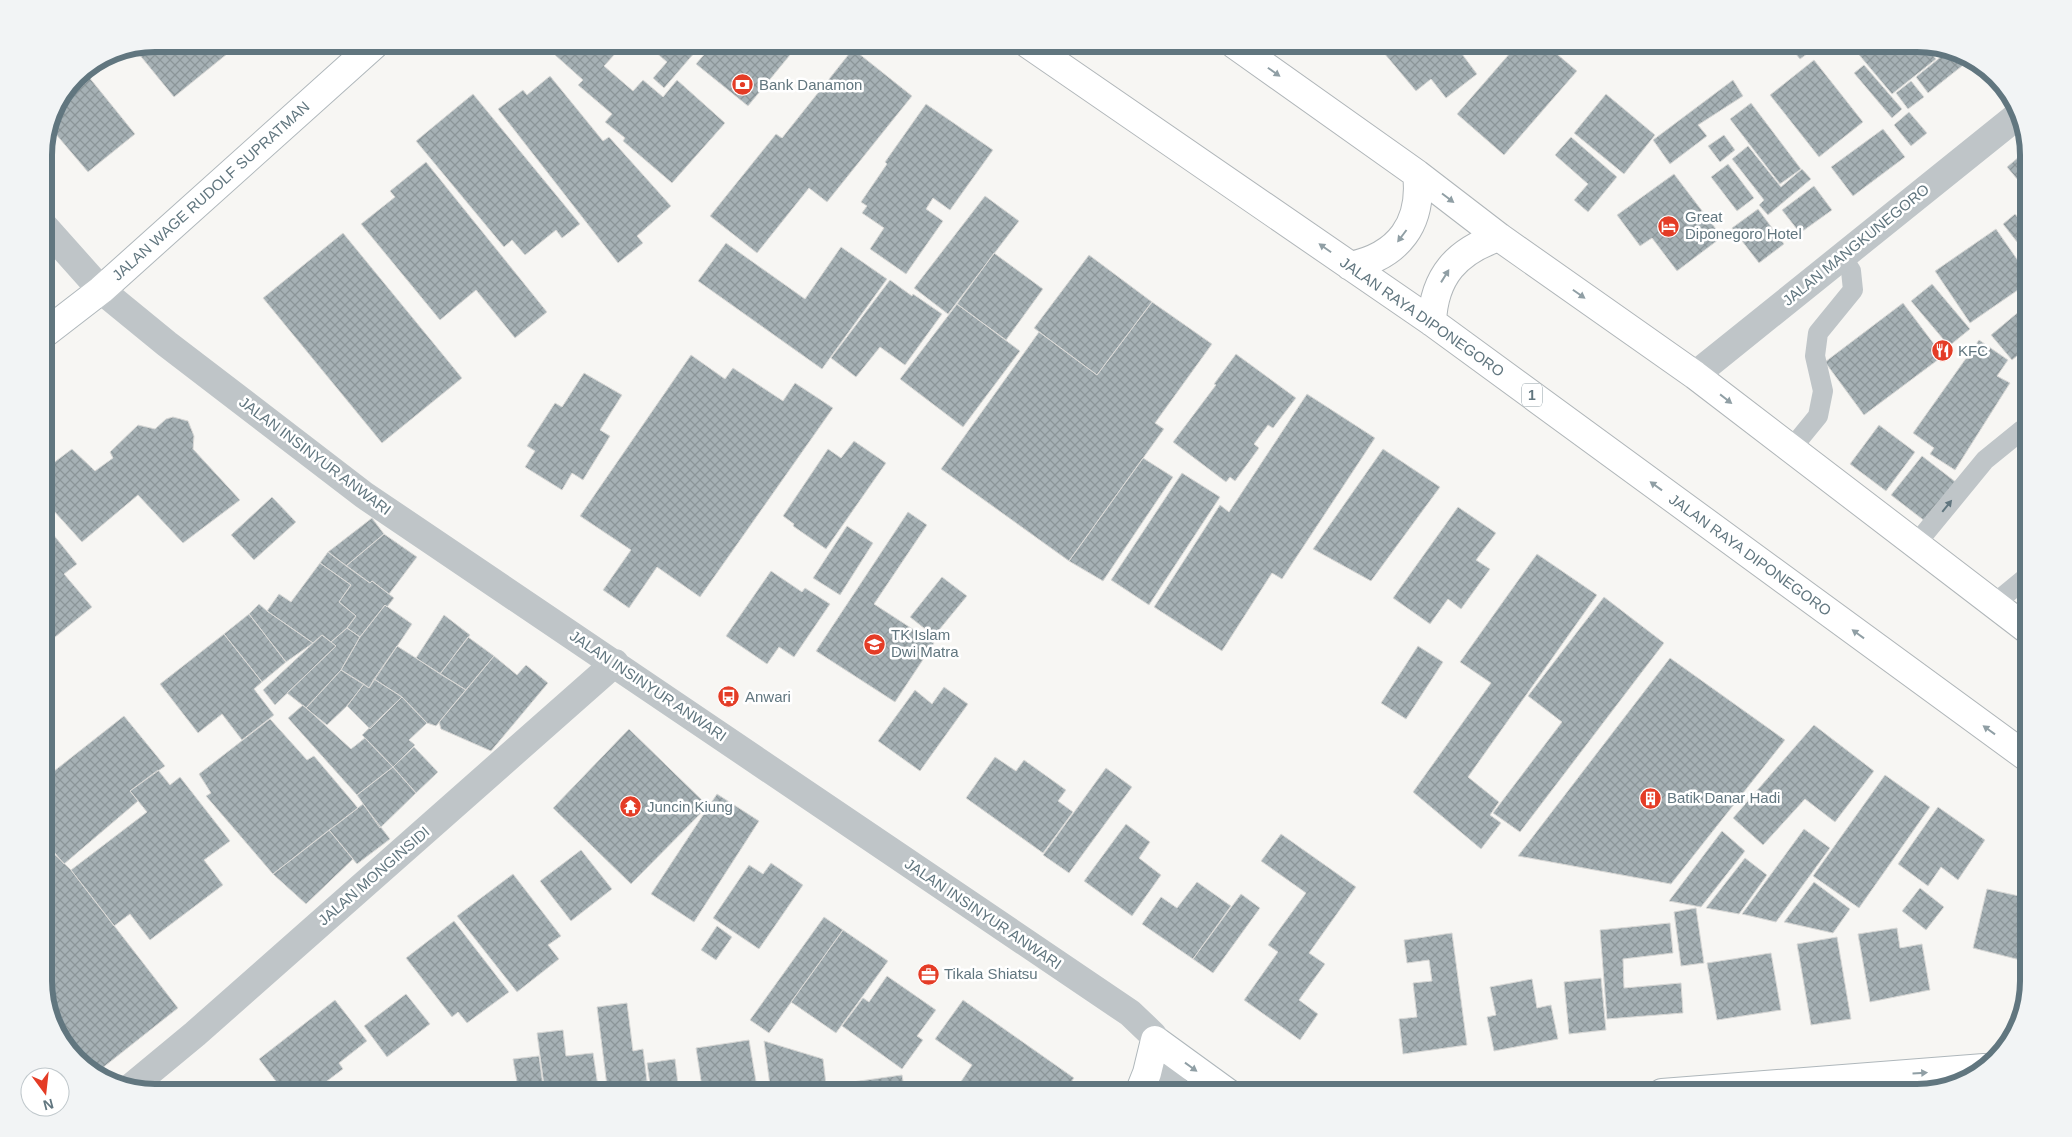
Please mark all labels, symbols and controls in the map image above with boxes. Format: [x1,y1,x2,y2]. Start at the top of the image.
one-way arrow [1267,67,1281,77]
bank icon: Bank Danamon [731,73,755,97]
place label: Bank Danamon [759,76,862,93]
street label: JALAN WAGE RUDOLF SUPRATMAN [109,98,313,284]
street label: JALAN MANGKUNEGORO [1779,180,1932,309]
one-way arrow [1441,193,1455,203]
place label: Great Diponegoro Hotel [1685,208,1802,242]
hotel icon: Great Diponegoro Hotel [1657,214,1681,238]
one-way arrow [1397,229,1408,242]
one-way arrow [1318,244,1332,253]
street label: JALAN RAYA DIPONEGORO [1337,253,1508,380]
one-way arrow [1440,269,1450,282]
one-way arrow [1573,288,1586,298]
restaurant icon: KFC [1930,339,1954,363]
place label: KFC [1958,342,1988,359]
road number: 1 [1522,384,1542,406]
street label: JALAN INSINYUR ANWARI [236,393,394,518]
one-way arrow [1719,393,1732,404]
one-way arrow [1649,481,1663,491]
street label: JALAN RAYA DIPONEGORO [1666,490,1835,619]
one-way arrow [1942,500,1953,513]
place label: TK Islam Dwi Matra [891,626,959,660]
street label: JALAN INSINYUR ANWARI [567,627,730,744]
one-way arrow [1852,628,1865,639]
school or university icon: TK Islam Dwi Matra [863,632,887,656]
bus stop icon: Anwari [717,685,741,709]
place label: Anwari [745,688,791,705]
one-way arrow [1983,724,1996,735]
building icon: Batik Danar Hadi [1639,786,1663,810]
place label: Batik Danar Hadi [1667,789,1780,806]
temple icon: Juncin Kiung [619,795,643,819]
place label: Juncin Kiung [647,798,733,815]
street label: JALAN MONGINSIDI [315,823,433,929]
street label: JALAN INSINYUR ANWARI [902,855,1065,972]
office icon: Tikala Shiatsu [916,962,940,986]
place label: Tikala Shiatsu [944,965,1038,982]
one-way arrow [1184,1062,1198,1072]
north arrow [20,1067,70,1117]
one-way arrow [1912,1069,1928,1077]
text: N [41,1096,55,1114]

